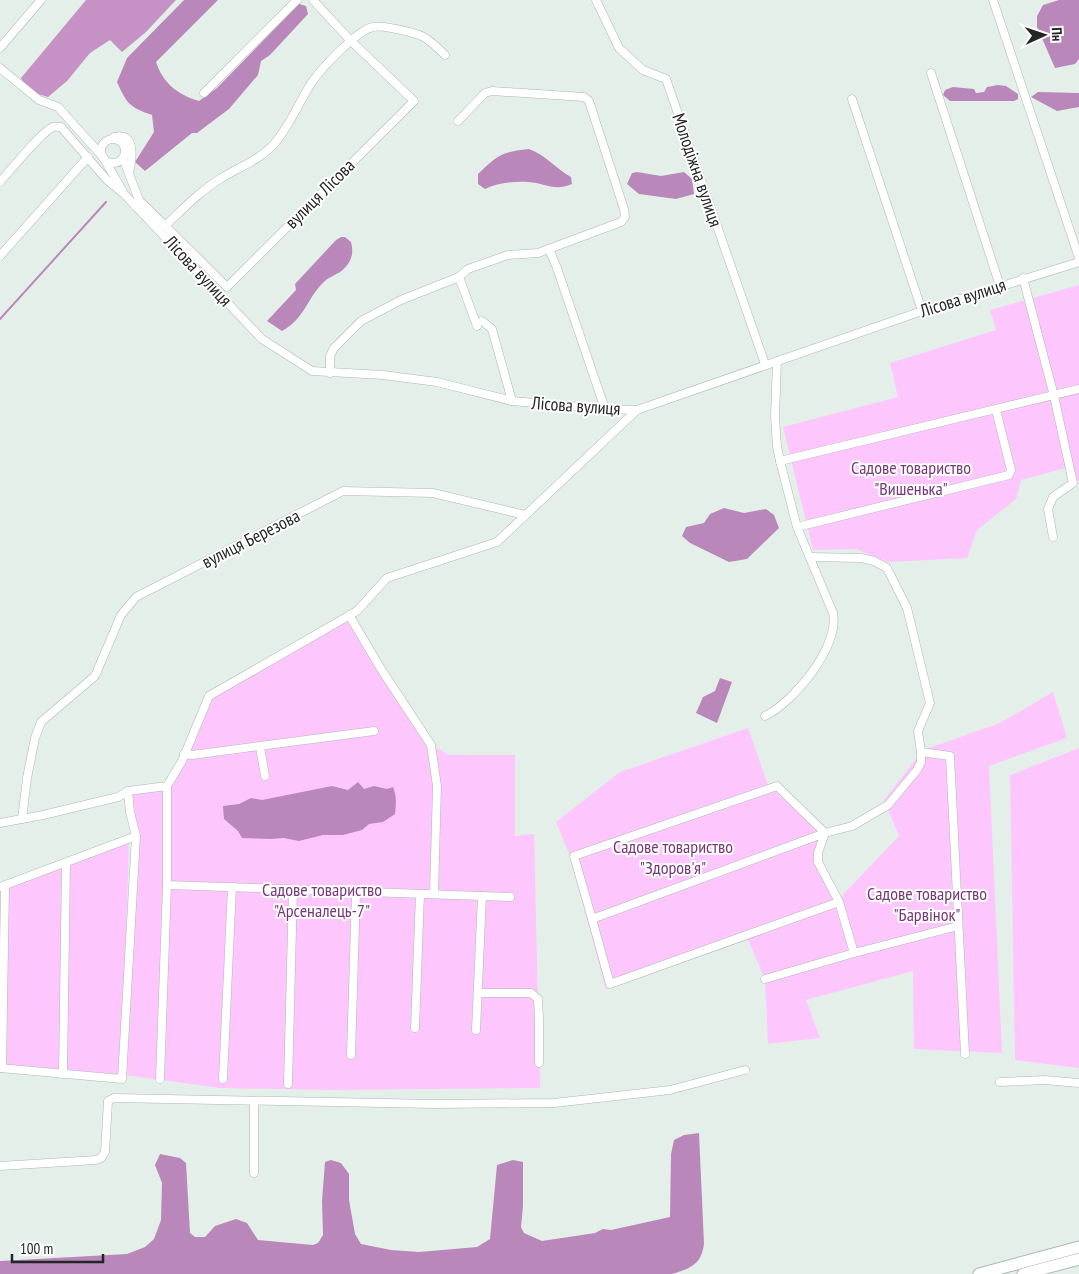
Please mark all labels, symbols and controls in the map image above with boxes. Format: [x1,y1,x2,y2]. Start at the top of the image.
north arrow [1019,10,1069,60]
text: Пн [1048,27,1066,42]
street label: Молодіжна вулиця [667,110,728,230]
street label: вулиця Лісова [280,154,359,233]
street label: Лісова вулиця [159,230,237,311]
street label: Лісова вулиця [916,273,1009,323]
street label: Лісова вулиця [530,391,621,420]
park label: Садове товариство "Вишенька" [851,456,971,500]
street label: вулиця Березова [198,504,304,573]
park label: Садове товариство "Здоров'я" [613,835,733,879]
park label: Садове товариство "Арсеналець-7" [262,878,382,922]
park label: Садове товариство "Барвінок" [867,882,987,926]
scale bar [12,1232,104,1264]
text: 100 m [20,1239,53,1258]

